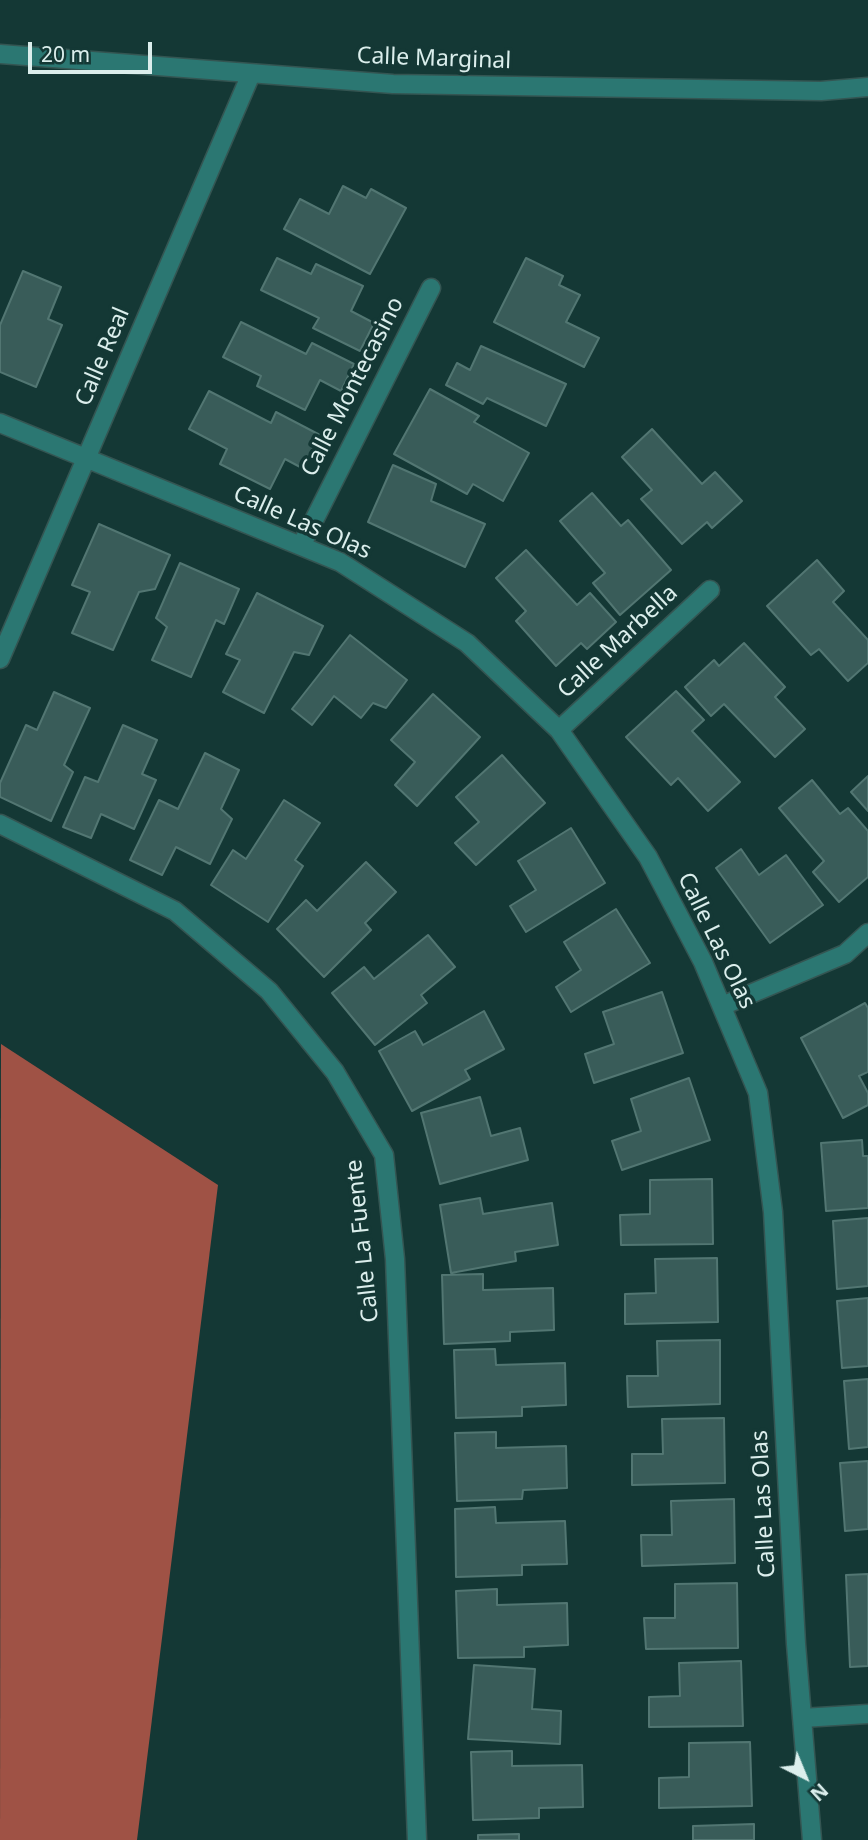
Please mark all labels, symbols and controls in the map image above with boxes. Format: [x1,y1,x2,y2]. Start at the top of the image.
scale bar [32,28,156,72]
text: 20 m [41,40,90,68]
street label: Calle Marginal [356,43,512,75]
street label: Calle Montecasino [296,293,410,481]
street label: Calle Real [70,304,136,410]
street label: Calle Las Olas [229,480,375,566]
street label: Calle Marbella [552,580,684,704]
street label: Calle Las Olas [671,868,761,1014]
street label: Calle La Fuente [341,1158,385,1324]
street label: Calle Las Olas [746,1429,782,1579]
north arrow [770,1742,840,1812]
text: N [805,1778,834,1807]

